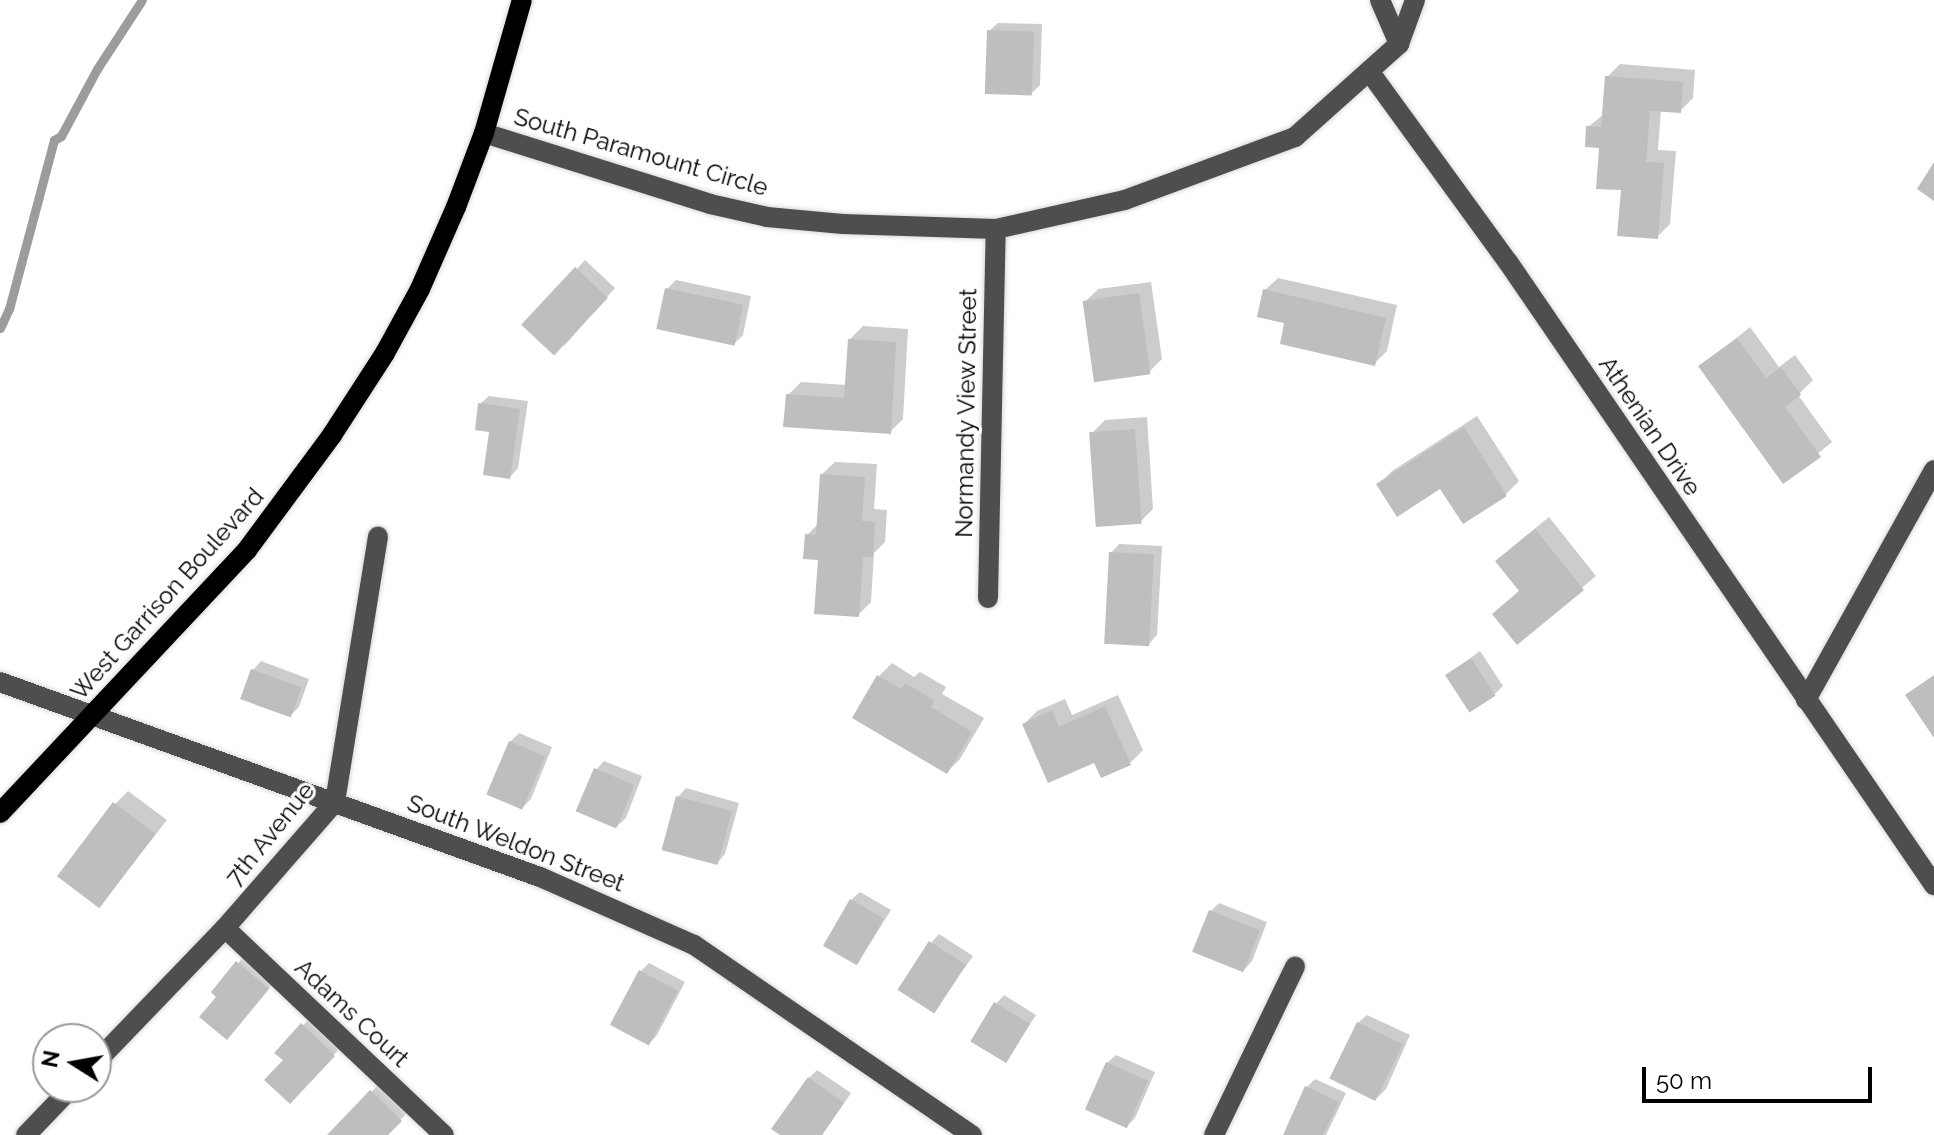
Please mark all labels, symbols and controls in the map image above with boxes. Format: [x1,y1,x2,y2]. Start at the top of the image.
street label: South Paramount Circle [511,102,771,202]
street label: Normandy View Street [949,287,983,539]
street label: Athenian Drive [1593,351,1707,501]
street label: West Garrison Boulevard [64,482,270,706]
street label: 7th Avenue [219,776,321,892]
street label: South Weldon Street [403,788,629,898]
street label: Adams Court [289,953,415,1073]
north arrow [32,1023,112,1103]
text: N [36,1048,65,1070]
scale bar [1646,1051,1876,1101]
text: 50 m [1656,1066,1712,1095]

